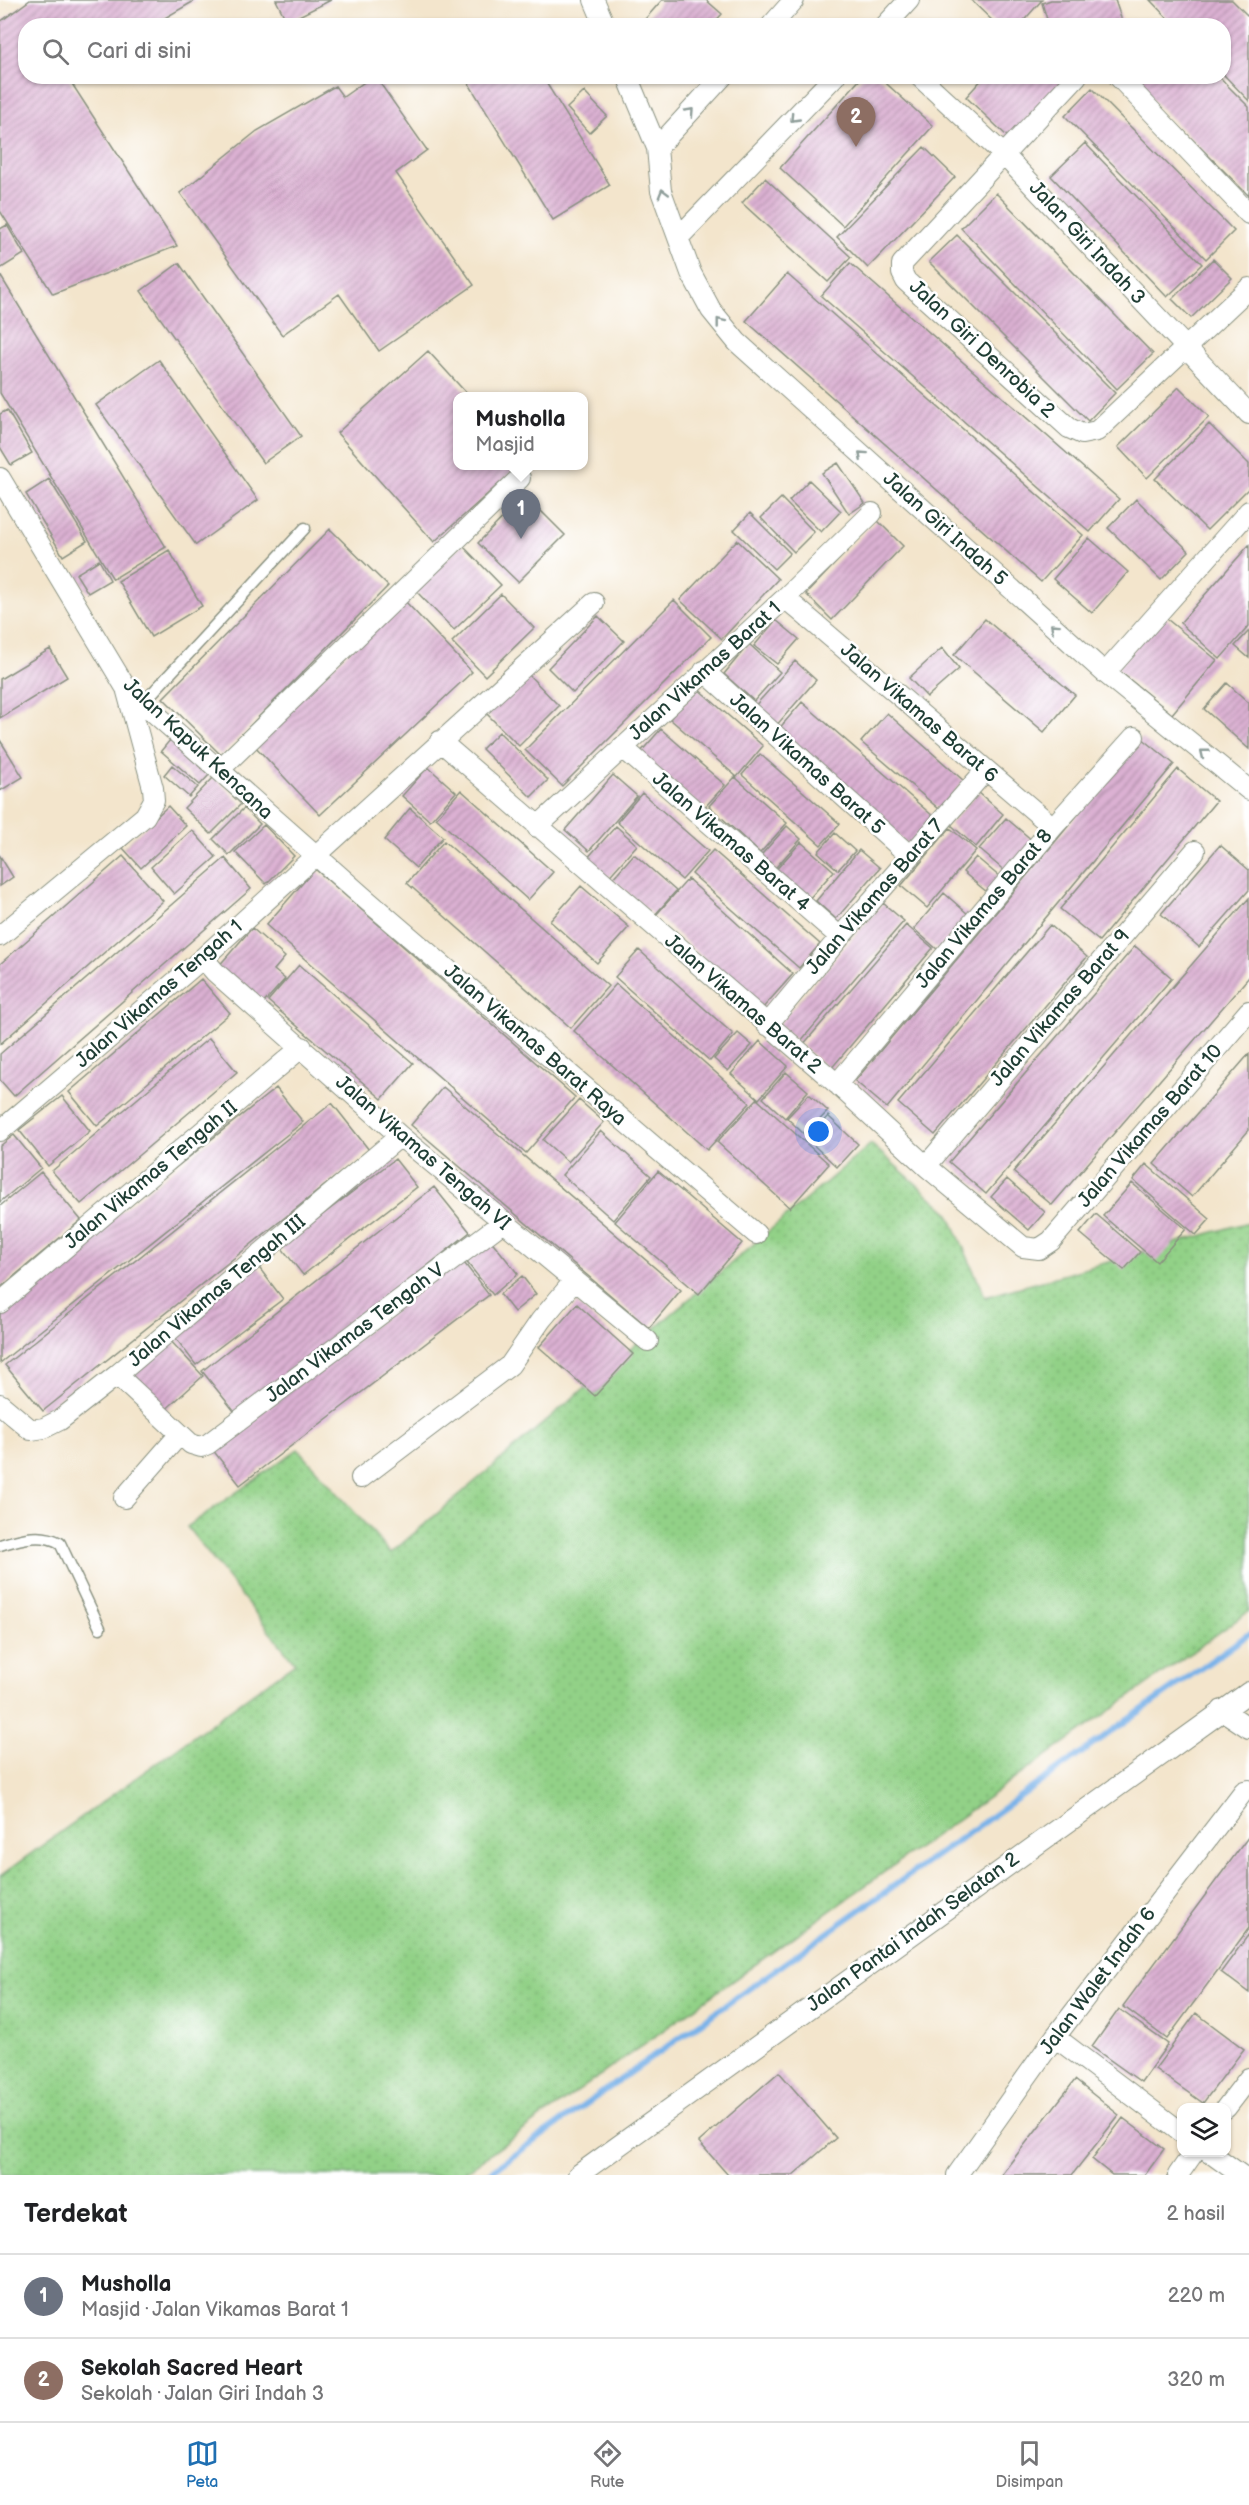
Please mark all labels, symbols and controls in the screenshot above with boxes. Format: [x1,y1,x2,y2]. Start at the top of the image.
search box [18,18,1231,84]
icon: search [39,35,72,68]
text: Cari di sini [87,38,191,65]
pin: 2 [836,98,876,147]
one-way arrow [683,109,694,119]
one-way arrow [791,111,802,122]
street label: Jalan Giri Indah 3 [1024,176,1150,310]
one-way arrow [658,189,670,199]
street label: Jalan Giri Denrobia 2 [904,275,1060,423]
one-way arrow [717,317,728,328]
popup [453,392,588,470]
text: Musholla [475,406,566,433]
text: Masjid [475,433,535,457]
one-way arrow [858,451,869,462]
street label: Jalan Giri Indah 5 [878,467,1012,591]
pin: 1 [502,490,540,539]
street label: Jalan Vikamas Barat 1 [624,596,786,746]
one-way arrow [1050,623,1061,634]
street label: Jalan Vikamas Barat 6 [835,638,1003,788]
street label: Jalan Kapuk Kencana [118,673,278,825]
street label: Jalan Vikamas Barat 5 [725,688,889,840]
one-way arrow [1200,749,1211,760]
street label: Jalan Vikamas Barat 4 [647,767,815,917]
street label: Jalan Vikamas Barat 7 [801,814,949,980]
street label: Jalan Vikamas Barat 8 [910,825,1058,993]
street label: Jalan Vikamas Tengah 1 [71,915,247,1073]
street label: Jalan Vikamas Barat 9 [985,925,1135,1091]
street label: Jalan Vikamas Barat 2 [659,929,827,1079]
street label: Jalan Vikamas Barat Raya [439,959,631,1131]
street label: Jalan Vikamas Barat 10 [1073,1040,1227,1212]
street label: Jalan Vikamas Tengah VI [331,1071,515,1235]
street label: Jalan Vikamas Tengah II [60,1096,242,1254]
your location [804,1117,833,1146]
street label: Jalan Vikamas Tengah III [123,1210,311,1372]
street label: Jalan Vikamas Tengah V [261,1258,450,1408]
street label: Jalan Pantai Indah Selatan 2 [802,1847,1024,2017]
street label: Jalan Walet Indah 6 [1035,1903,1161,2059]
map controls [1177,2103,1231,2157]
button: layers [1177,2103,1231,2157]
text: Terdekat [24,2199,127,2230]
text: 2 hasil [1166,2202,1225,2226]
text: Musholla [81,2271,171,2298]
text: 1 [39,2284,48,2308]
text: 220 m [1168,2284,1225,2308]
text: Masjid · Jalan Vikamas Barat 1 [81,2298,349,2322]
text: Sekolah Sacred Heart [81,2355,302,2382]
text: 2 [38,2368,49,2392]
text: 320 m [1167,2368,1225,2392]
text: Sekolah · Jalan Giri Indah 3 [81,2382,324,2406]
tab: Peta [186,2437,219,2492]
tab: Rute [590,2437,624,2492]
tab: Disimpan [996,2437,1063,2492]

